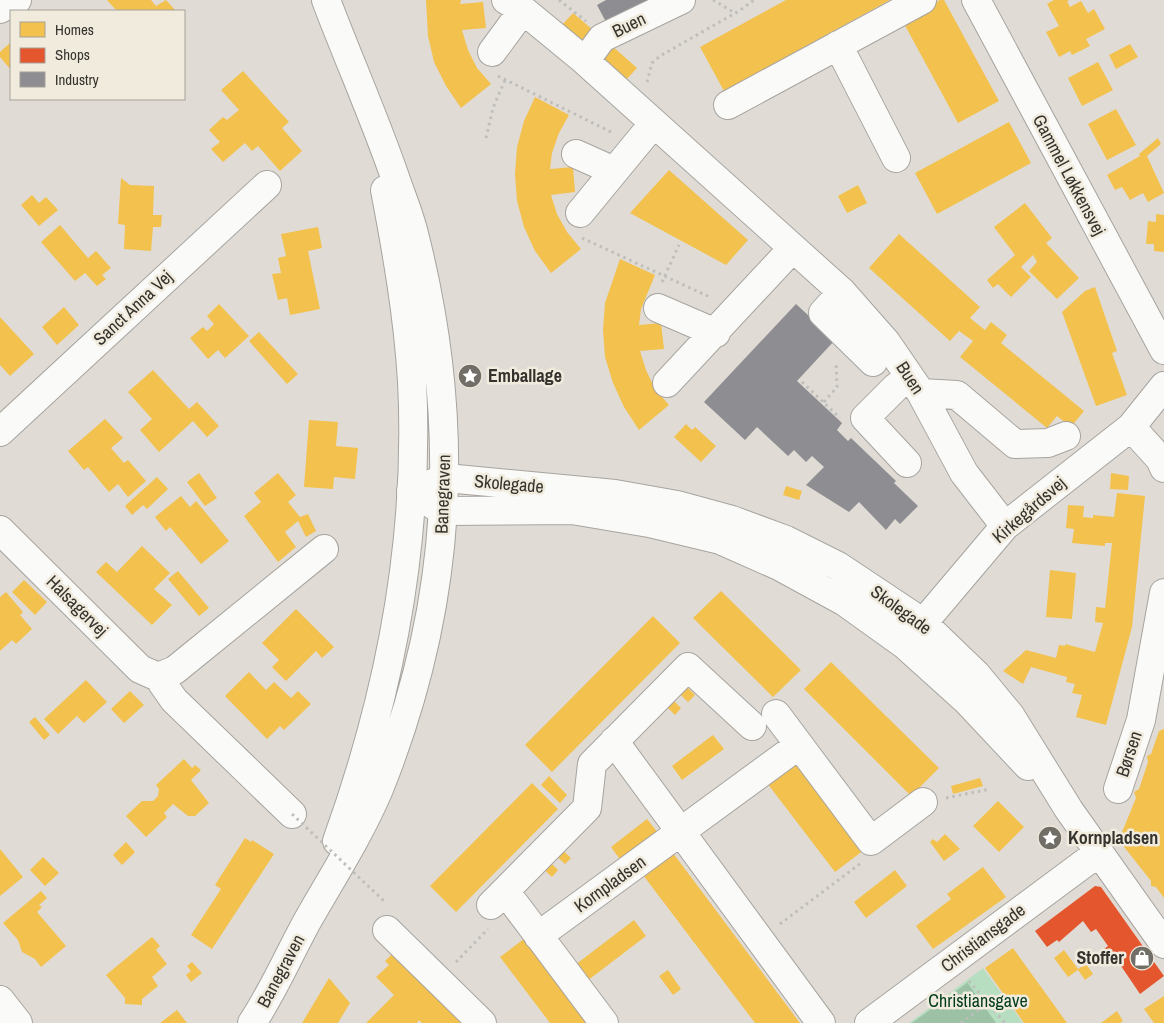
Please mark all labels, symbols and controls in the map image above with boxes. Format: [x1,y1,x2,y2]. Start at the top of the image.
street label: Buen [608,6,650,43]
legend [10,10,185,100]
text: Homes [55,19,94,40]
text: Shops [55,44,90,65]
text: Industry [55,69,100,90]
street label: Gammel Løkkensvej [1027,110,1112,240]
street label: Sanct Anna Vej [88,264,178,351]
street label: Buen [891,356,930,399]
place icon: Emballage [457,363,483,389]
place label: Emballage [488,363,562,388]
street label: Banegraven [429,454,456,534]
street label: Skolegade [473,468,545,499]
street label: Kirkegårdsvej [986,471,1071,549]
street label: Halsagervej [41,569,114,642]
street label: Skolegade [866,579,937,640]
street label: Børsen [1109,728,1148,780]
place icon: Kornpladsen [1037,825,1063,851]
place label: Kornpladsen [1068,825,1158,850]
street label: Kornpladsen [569,849,651,918]
street label: Christiansgade [935,897,1030,978]
street label: Banegraven [251,930,310,1012]
place label: Stoffer [1076,945,1124,970]
shop icon: Stoffer [1129,945,1155,971]
park label: Christiansgave [928,988,1028,1013]

